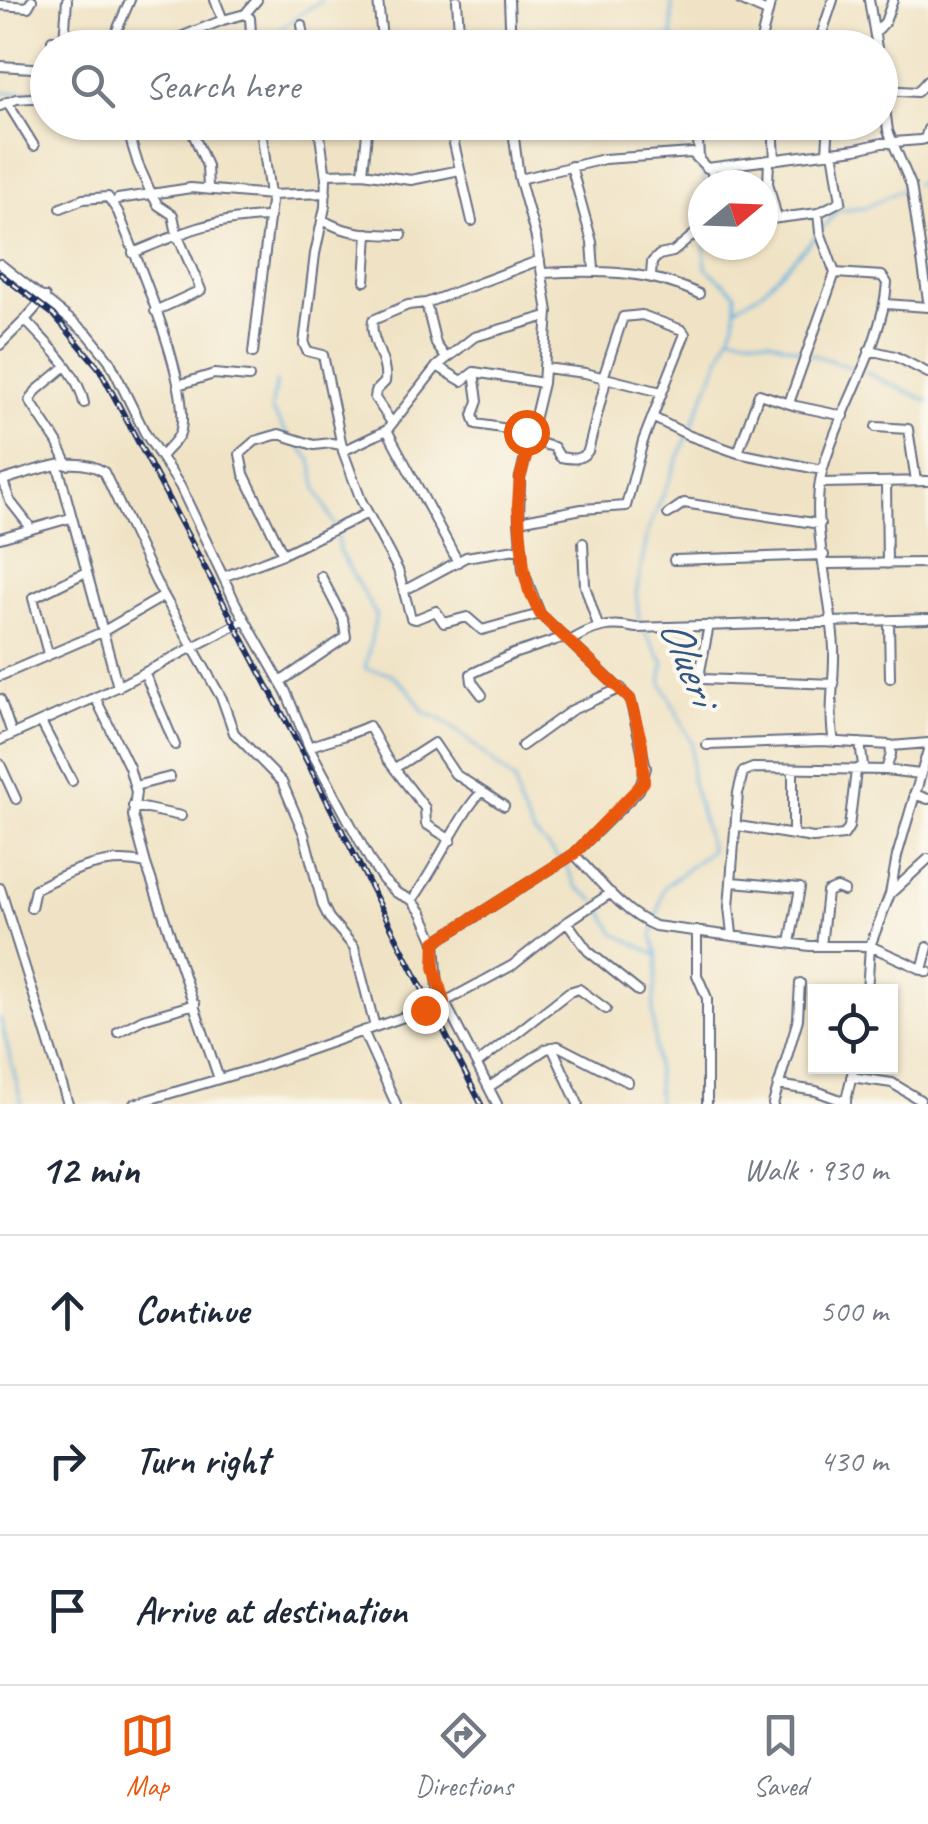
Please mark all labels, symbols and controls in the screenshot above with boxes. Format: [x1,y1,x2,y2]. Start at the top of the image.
search box [30,30,898,140]
icon: search [65,58,120,113]
text: Search here [145,62,300,109]
north arrow [688,170,778,260]
route start [504,410,550,456]
water label: Olueri [646,610,735,721]
map controls [808,984,898,1074]
button: locate [808,984,898,1074]
route end [403,988,449,1034]
text: 12 min [40,1143,139,1196]
text: Walk · 930 m [744,1149,888,1190]
icon: ahead [40,1283,95,1338]
text: Continue [135,1287,249,1334]
text: 500 m [819,1290,888,1331]
icon: right [40,1433,95,1488]
text: Turn right [135,1437,269,1484]
text: 430 m [819,1440,888,1481]
icon: arrive [40,1583,95,1638]
text: Arrive at destination [135,1587,407,1634]
tab: Map [120,1708,175,1803]
tab: Directions [415,1708,513,1803]
tab: Saved [753,1708,808,1803]

